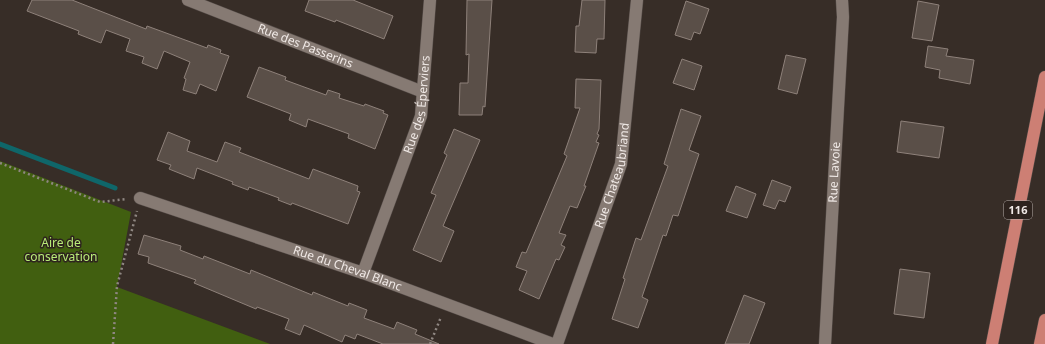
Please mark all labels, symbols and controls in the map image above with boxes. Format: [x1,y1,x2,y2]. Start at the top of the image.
street label: Rue des Passerins [255,19,356,72]
street label: Rue des Éperviers [399,54,434,156]
street label: Rue Chateaubriand [590,122,633,230]
street label: Rue Lavoie [824,141,844,203]
road number: 116 [1004,201,1032,219]
park label: Aire de conservation [25,234,97,265]
street label: Rue du Cheval Blanc [291,241,405,295]

